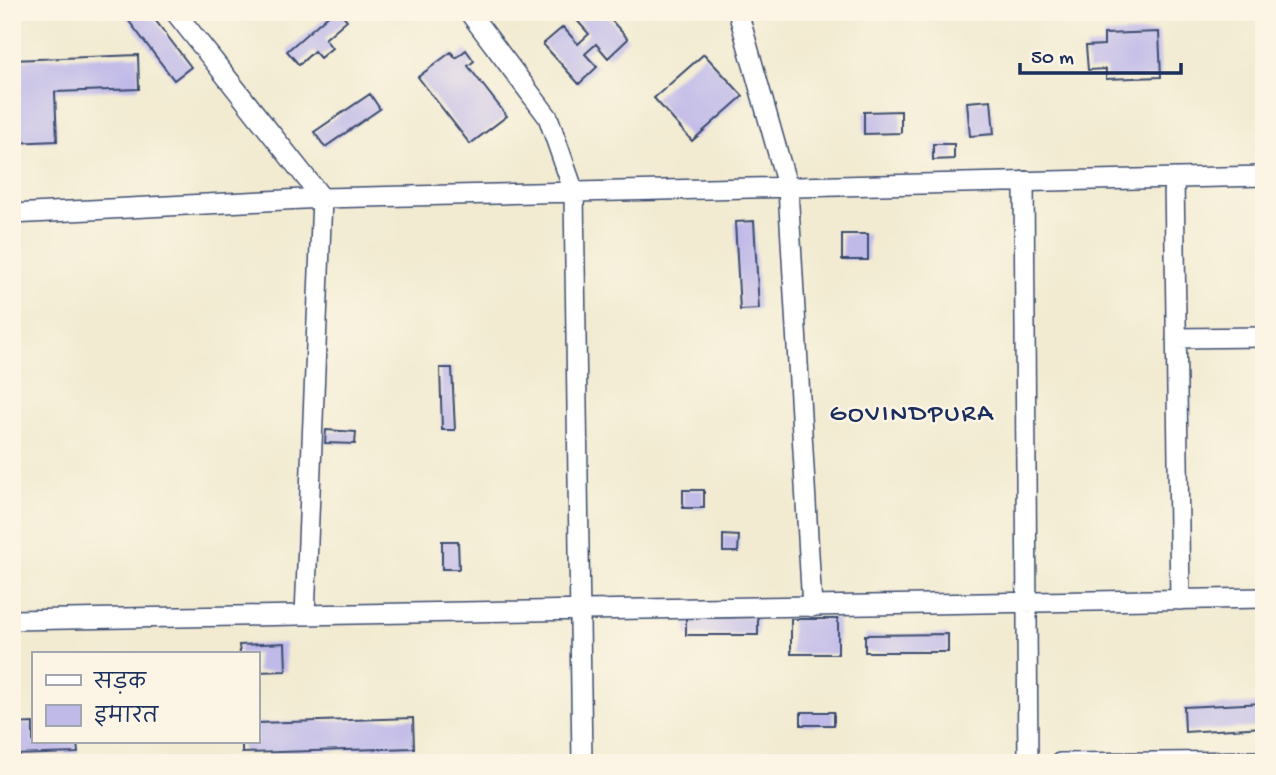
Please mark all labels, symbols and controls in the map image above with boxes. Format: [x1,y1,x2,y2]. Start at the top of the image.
scale bar [1020,32,1182,76]
text: 50 m [1031,47,1074,72]
district label: GOVINDPURA [830,400,995,431]
legend [32,652,259,744]
text: सड़क [93,672,147,697]
text: इमारत [94,705,160,731]

